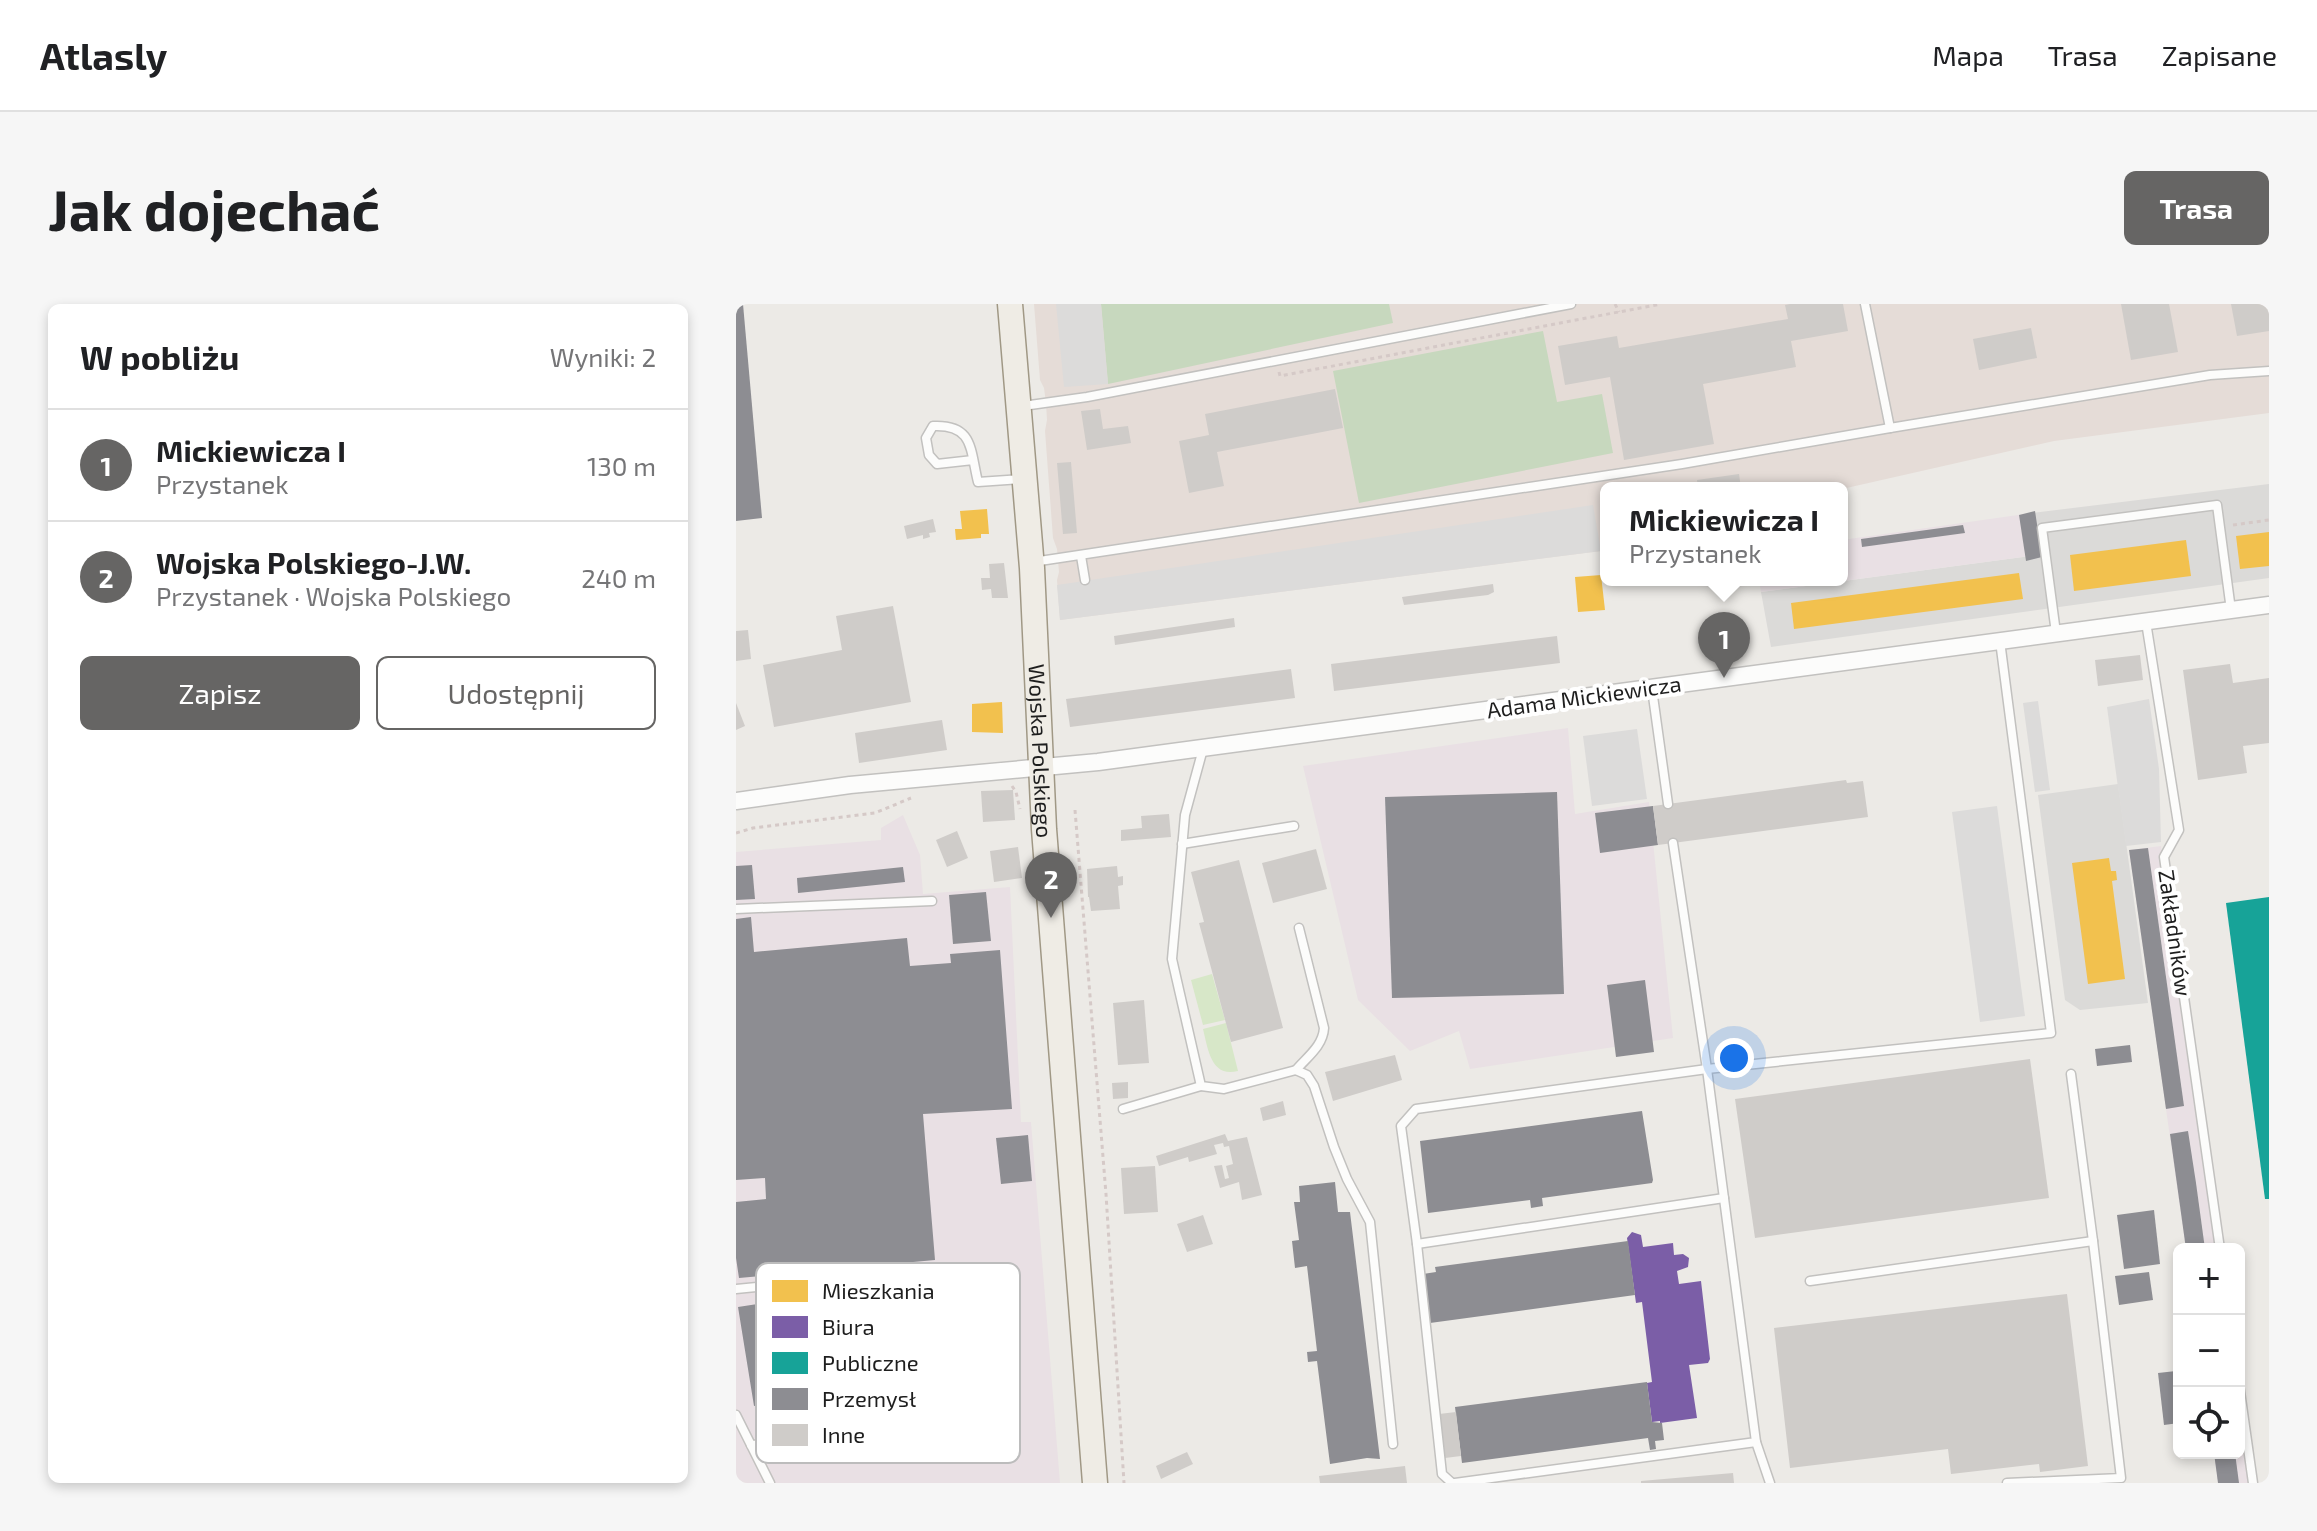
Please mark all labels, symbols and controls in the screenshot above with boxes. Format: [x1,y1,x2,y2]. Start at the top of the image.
text: Atlasly [40,32,167,78]
text: Mapa [1932,38,2004,72]
text: Trasa [2048,38,2118,72]
text: Zapisane [2162,38,2277,72]
button: Trasa [2124,171,2269,245]
text: Jak dojechać [48,175,380,242]
text: W pobliżu [80,336,240,377]
text: Wyniki: 2 [550,341,656,372]
text: Mickiewicza I [156,432,346,468]
text: 1 [100,450,112,481]
text: 130 m [587,450,656,481]
text: Przystanek [156,468,288,499]
popup [1600,482,1848,586]
text: Mickiewicza I [1629,501,1819,537]
text: Przystanek [1629,537,1761,568]
text: Wojska Polskiego-J.W. [156,544,471,580]
text: 2 [98,562,114,593]
text: 240 m [581,562,656,593]
text: Przystanek · Wojska Polskiego [156,580,511,611]
pin: 1 [1698,612,1750,678]
button: Zapisz [80,656,360,730]
button: Udostępnij [376,656,656,730]
street label: Wojska Polskiego [1024,663,1059,839]
street label: Adama Mickiewicza [1485,669,1683,723]
pin: 2 [1025,852,1077,918]
street label: Zakładników [2154,868,2198,998]
your location [1714,1038,1754,1078]
map controls [2173,1243,2245,1459]
button: + [2173,1243,2245,1315]
legend [756,1263,1020,1463]
text: Mieszkania [822,1277,935,1303]
text: Biura [822,1313,875,1339]
button: − [2173,1315,2245,1387]
text: Publiczne [822,1349,919,1375]
text: Przemysł [822,1385,916,1411]
button: locate [2173,1387,2245,1459]
text: Inne [822,1421,865,1447]

